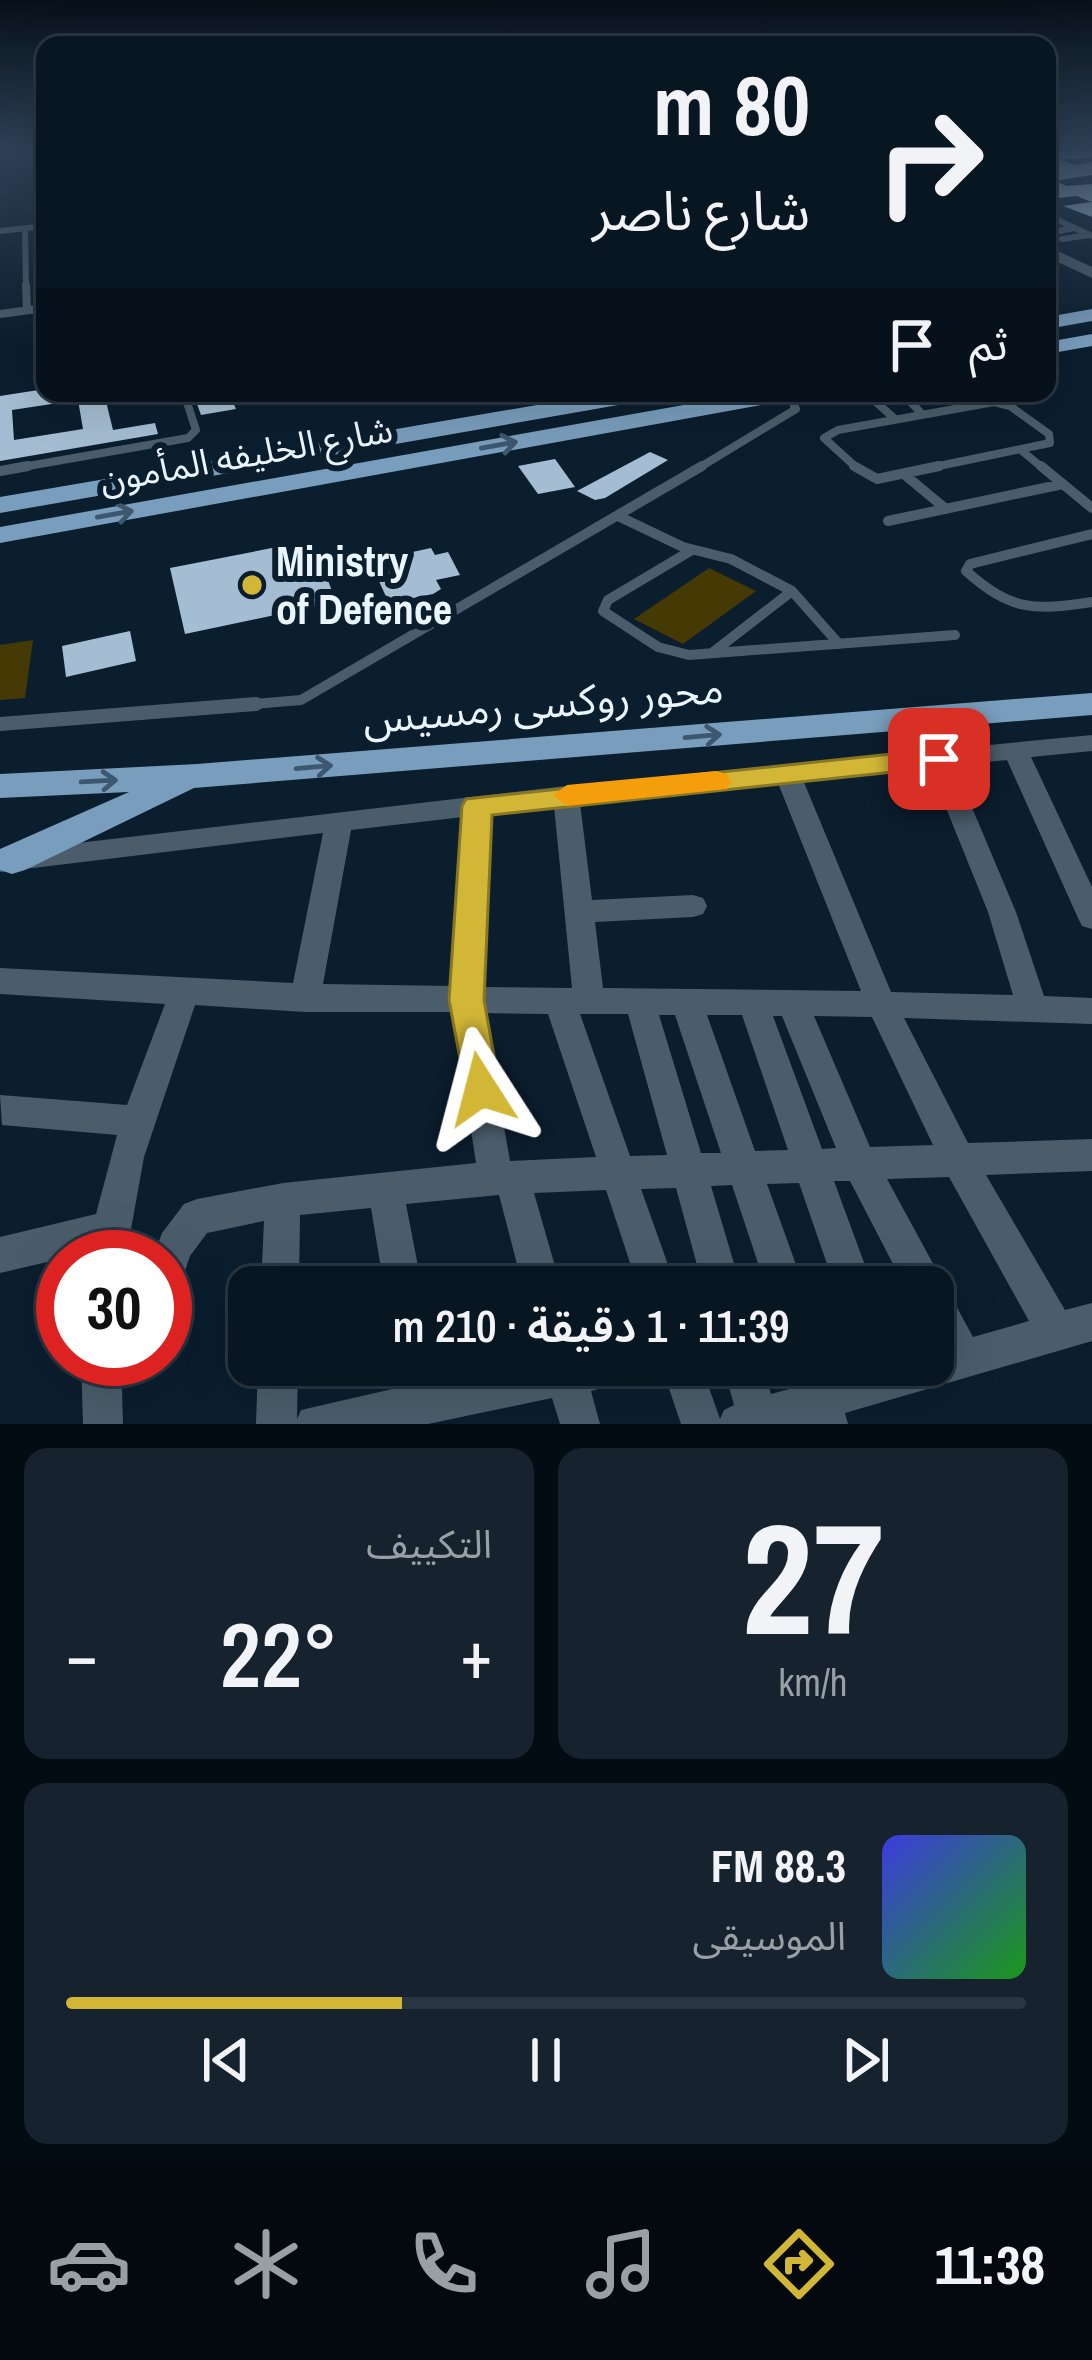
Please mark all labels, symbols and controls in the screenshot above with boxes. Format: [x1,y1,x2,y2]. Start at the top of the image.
text: 80 m [653,48,810,161]
icon: right [852,84,1008,240]
text: شارع ناصر [592,174,810,247]
icon: arrive [879,312,945,378]
text: ثم [969,313,1008,374]
street label: شارع الخليفه المأمون [96,405,397,506]
one-way arrow [479,432,518,455]
one-way arrow [95,502,134,524]
place label: Ministry of Defence [276,533,452,637]
marker: Ministry of Defence [239,572,265,598]
street label: محور روكسى رمسيس [360,659,726,747]
pin [888,708,990,810]
one-way arrow [683,724,722,747]
icon: arrive [906,726,972,792]
one-way arrow [294,755,333,778]
one-way arrow [79,769,118,792]
position arrow [418,1026,544,1152]
speed limit sign: 30 [36,1230,192,1386]
text: 11:39 · 1 دقيقة · 210 m [393,1295,789,1356]
text: 27 [742,1473,884,1683]
text: التكييف [366,1518,492,1570]
text: 22° [220,1594,338,1715]
text: − [66,1610,98,1699]
text: + [460,1610,492,1699]
text: km/h [778,1656,848,1708]
text: 88.3 FM [711,1835,846,1896]
text: الموسيقى [692,1910,846,1962]
icon: previous [193,2027,259,2093]
icon: pause [513,2027,579,2093]
icon: next [833,2027,899,2093]
icon: car [47,2222,131,2306]
icon: climate [224,2222,308,2306]
icon: phone [402,2222,486,2306]
icon: music [579,2222,663,2306]
icon: directions [757,2222,841,2306]
text: 11:38 [934,2228,1045,2301]

